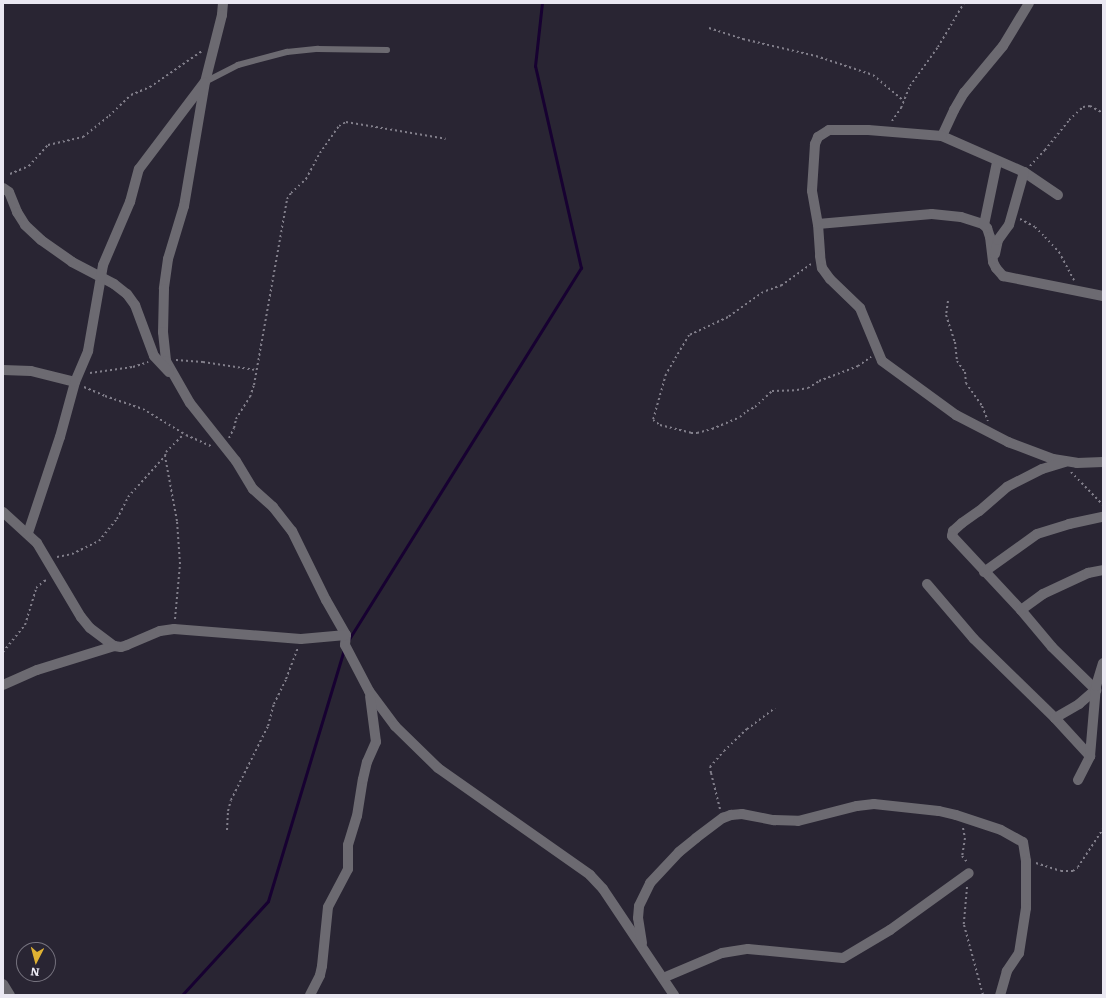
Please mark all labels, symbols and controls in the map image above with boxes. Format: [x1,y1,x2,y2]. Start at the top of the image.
north arrow [16,942,56,982]
text: N [29,965,40,981]

